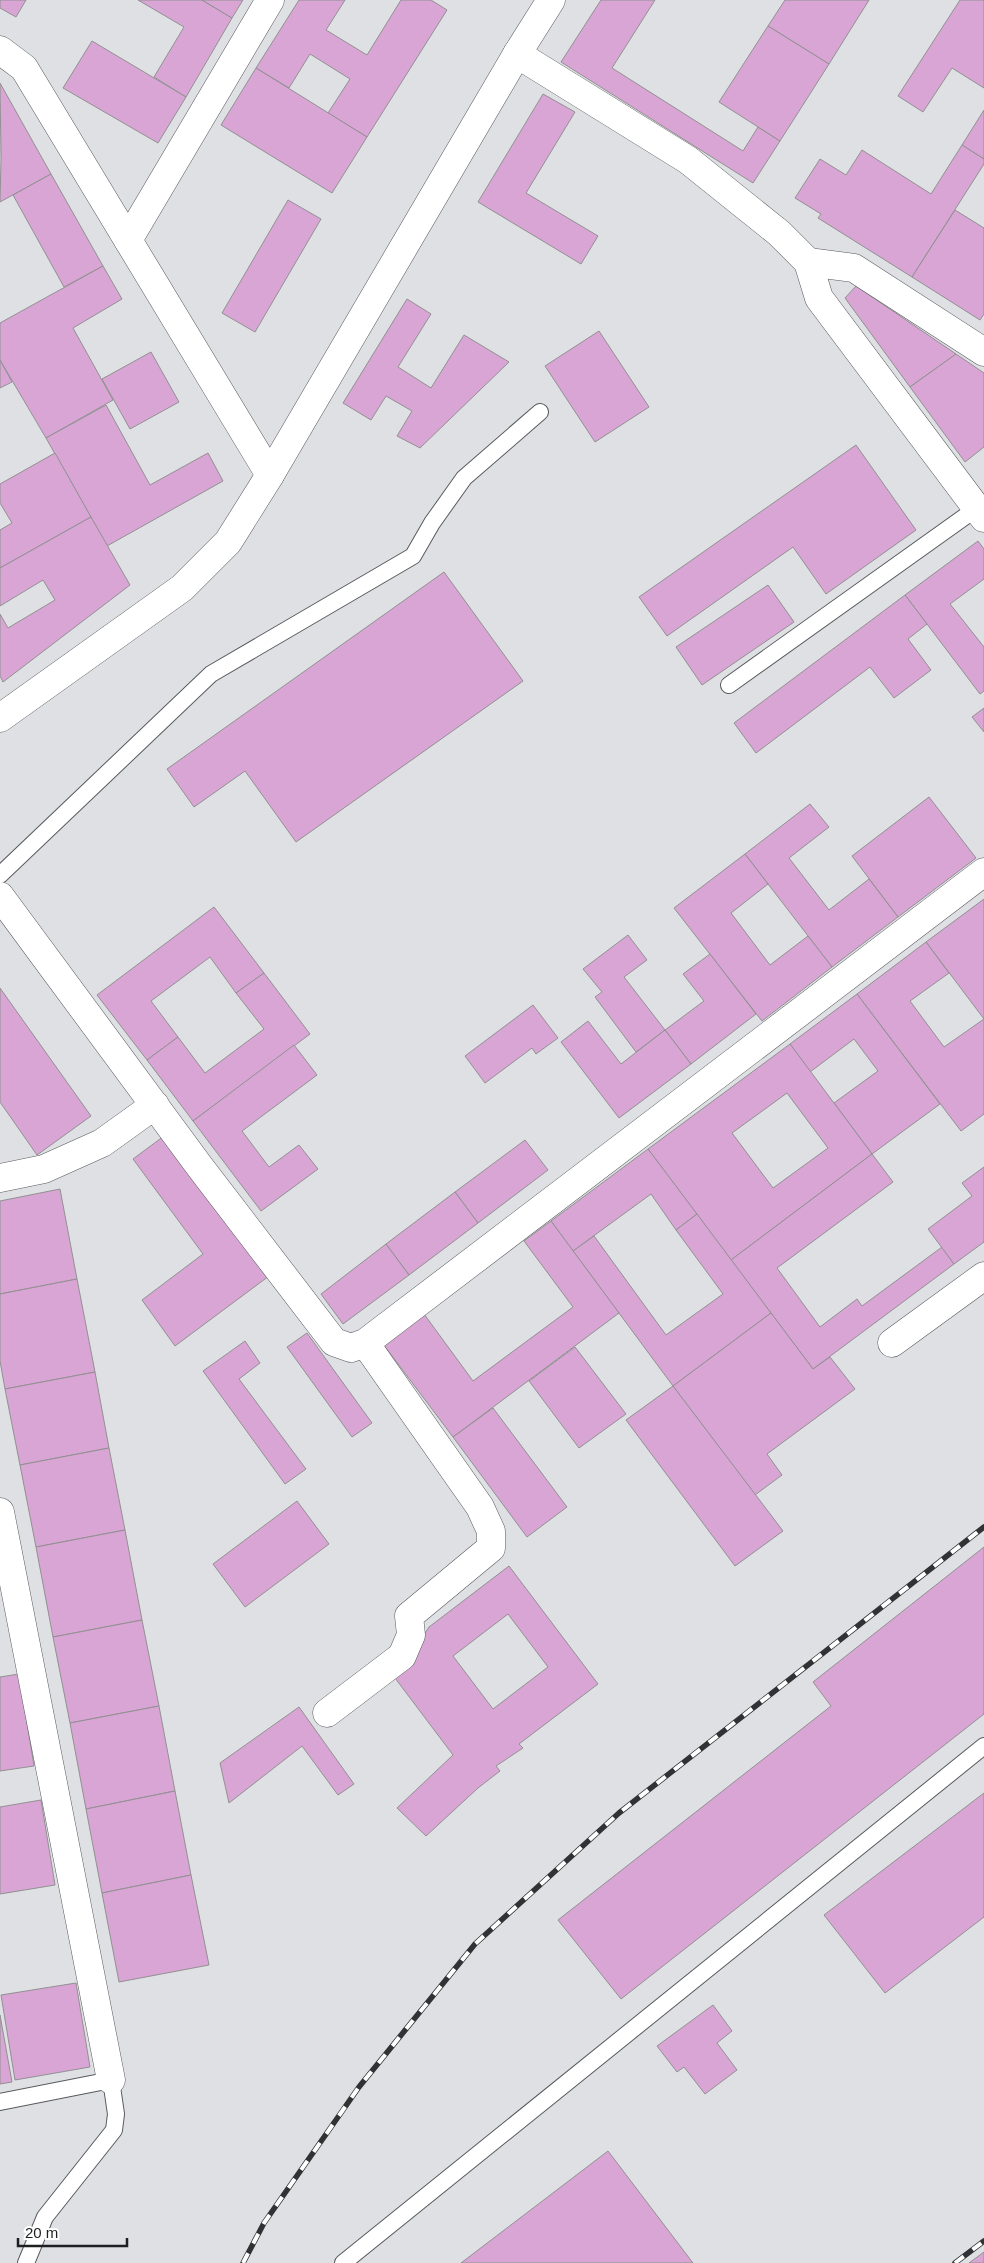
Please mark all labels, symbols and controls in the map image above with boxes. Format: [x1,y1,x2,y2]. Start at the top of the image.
scale bar [18,2216,126,2248]
text: 20 m [25,2224,58,2241]

